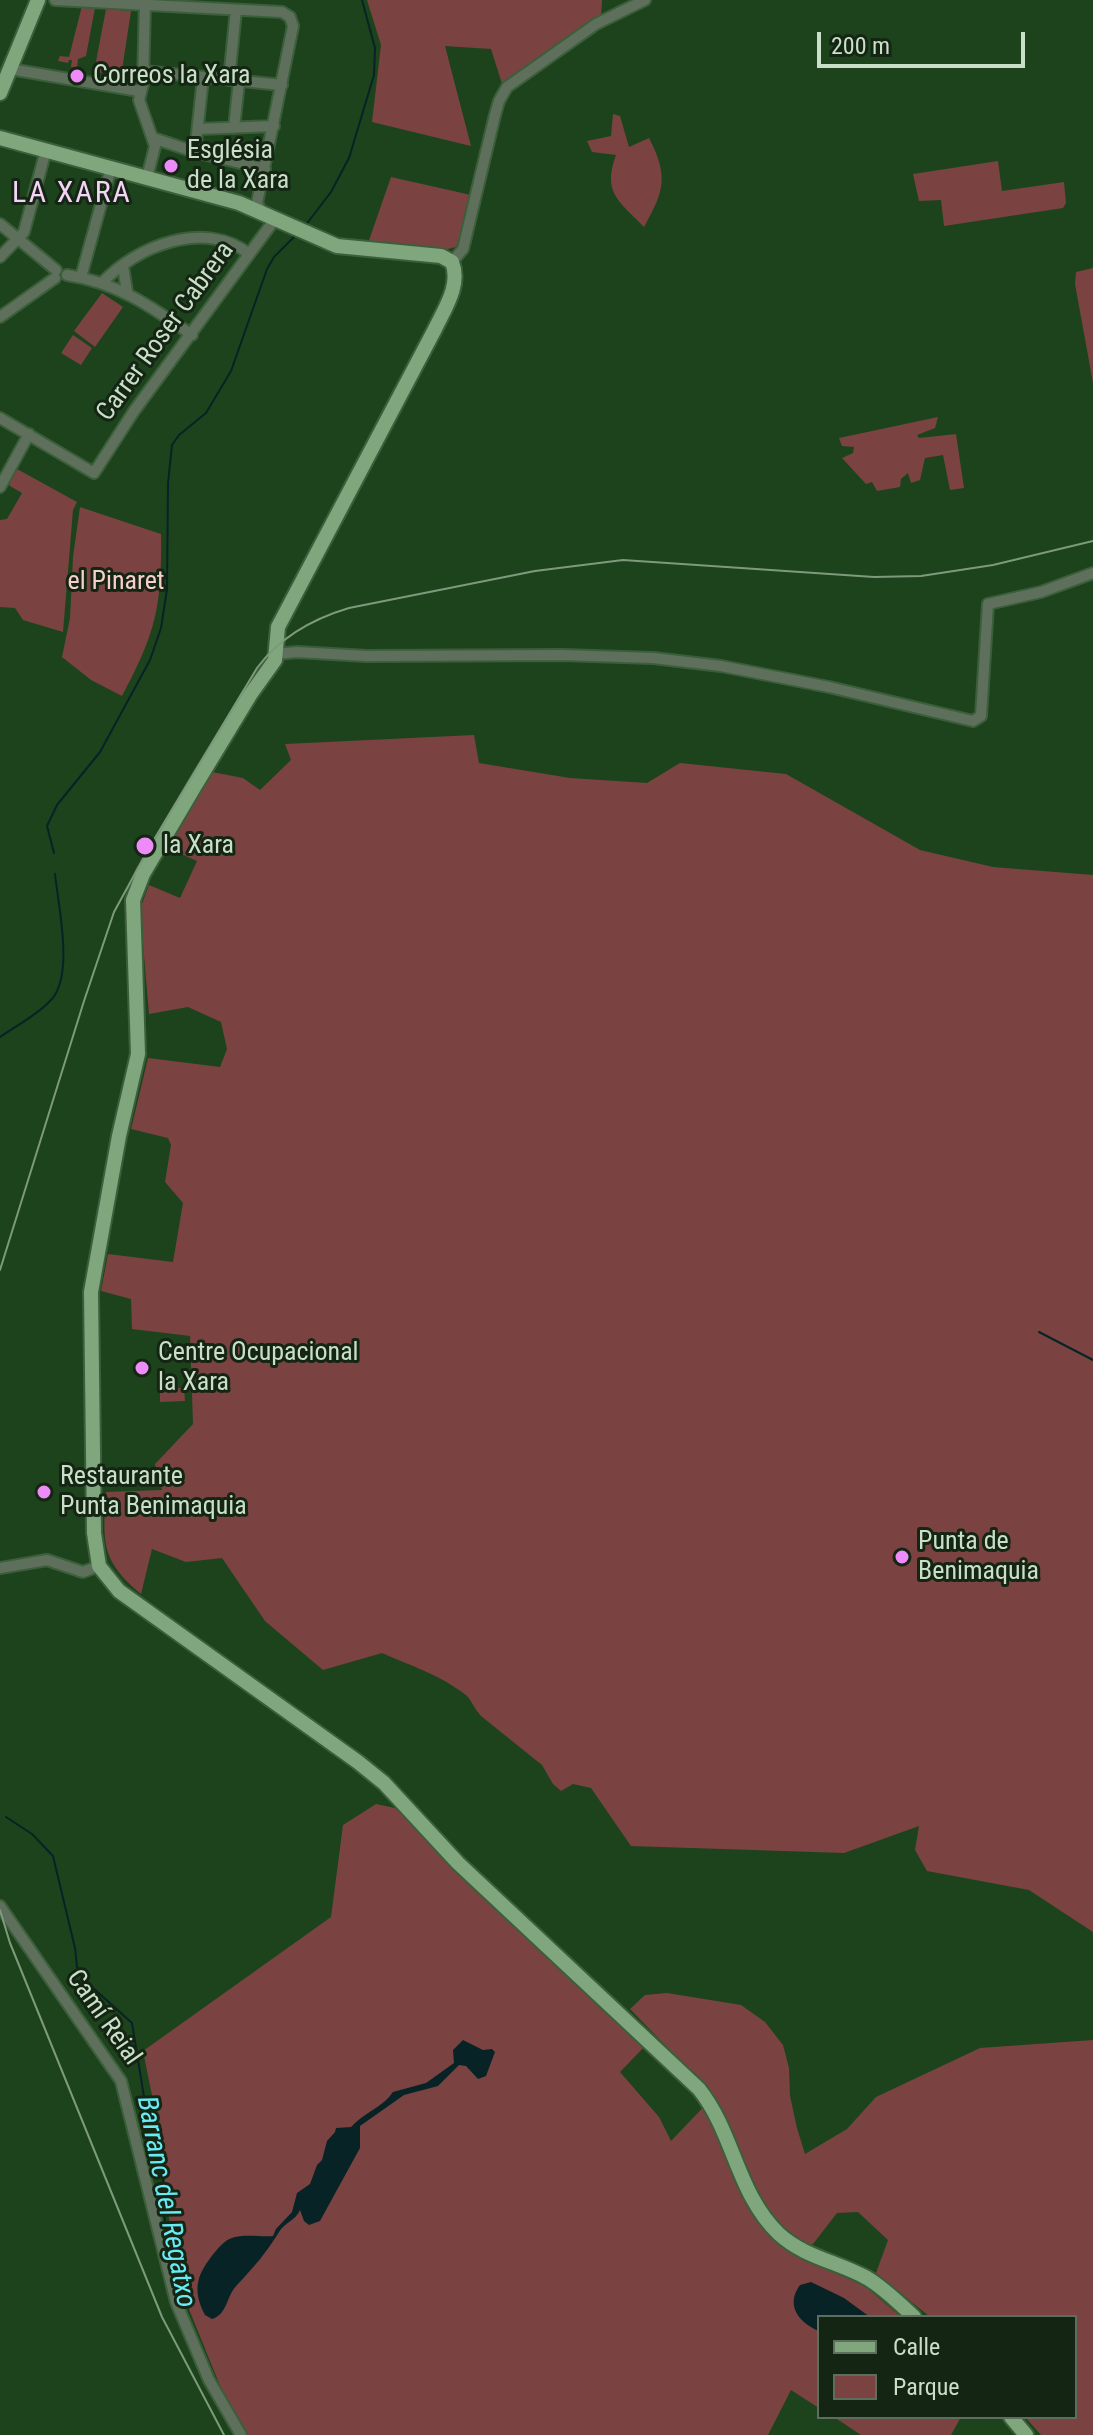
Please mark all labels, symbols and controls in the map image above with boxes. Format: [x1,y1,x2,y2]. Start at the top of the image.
scale bar [821,16,1029,66]
text: 200 m [831,32,890,60]
place label: Correos la Xara [93,60,250,92]
marker: Correos la Xara [68,67,86,85]
place label: Església de la Xara [187,135,289,196]
marker: Església de la Xara [162,157,180,175]
district label: LA XARA [12,176,132,212]
street label: Carrer Roser Cabrera [91,237,241,427]
park label: el Pinaret [67,566,165,598]
place label: la Xara [163,830,234,862]
marker: la Xara [134,835,156,857]
place label: Centre Ocupacional la Xara [158,1337,359,1398]
marker: Centre Ocupacional la Xara [133,1359,151,1377]
place label: Restaurante Punta Benimaquia [60,1461,247,1522]
marker: Restaurante Punta Benimaquia [35,1483,53,1501]
place label: Punta de Benimaquia [918,1526,1039,1588]
marker: Punta de Benimaquia [893,1548,911,1566]
street label: Camí Reial [59,1964,147,2072]
water label: Barranc del Regatxo [128,2093,202,2311]
legend [817,2315,1077,2419]
text: Calle [893,2333,940,2361]
text: Parque [893,2373,960,2401]

